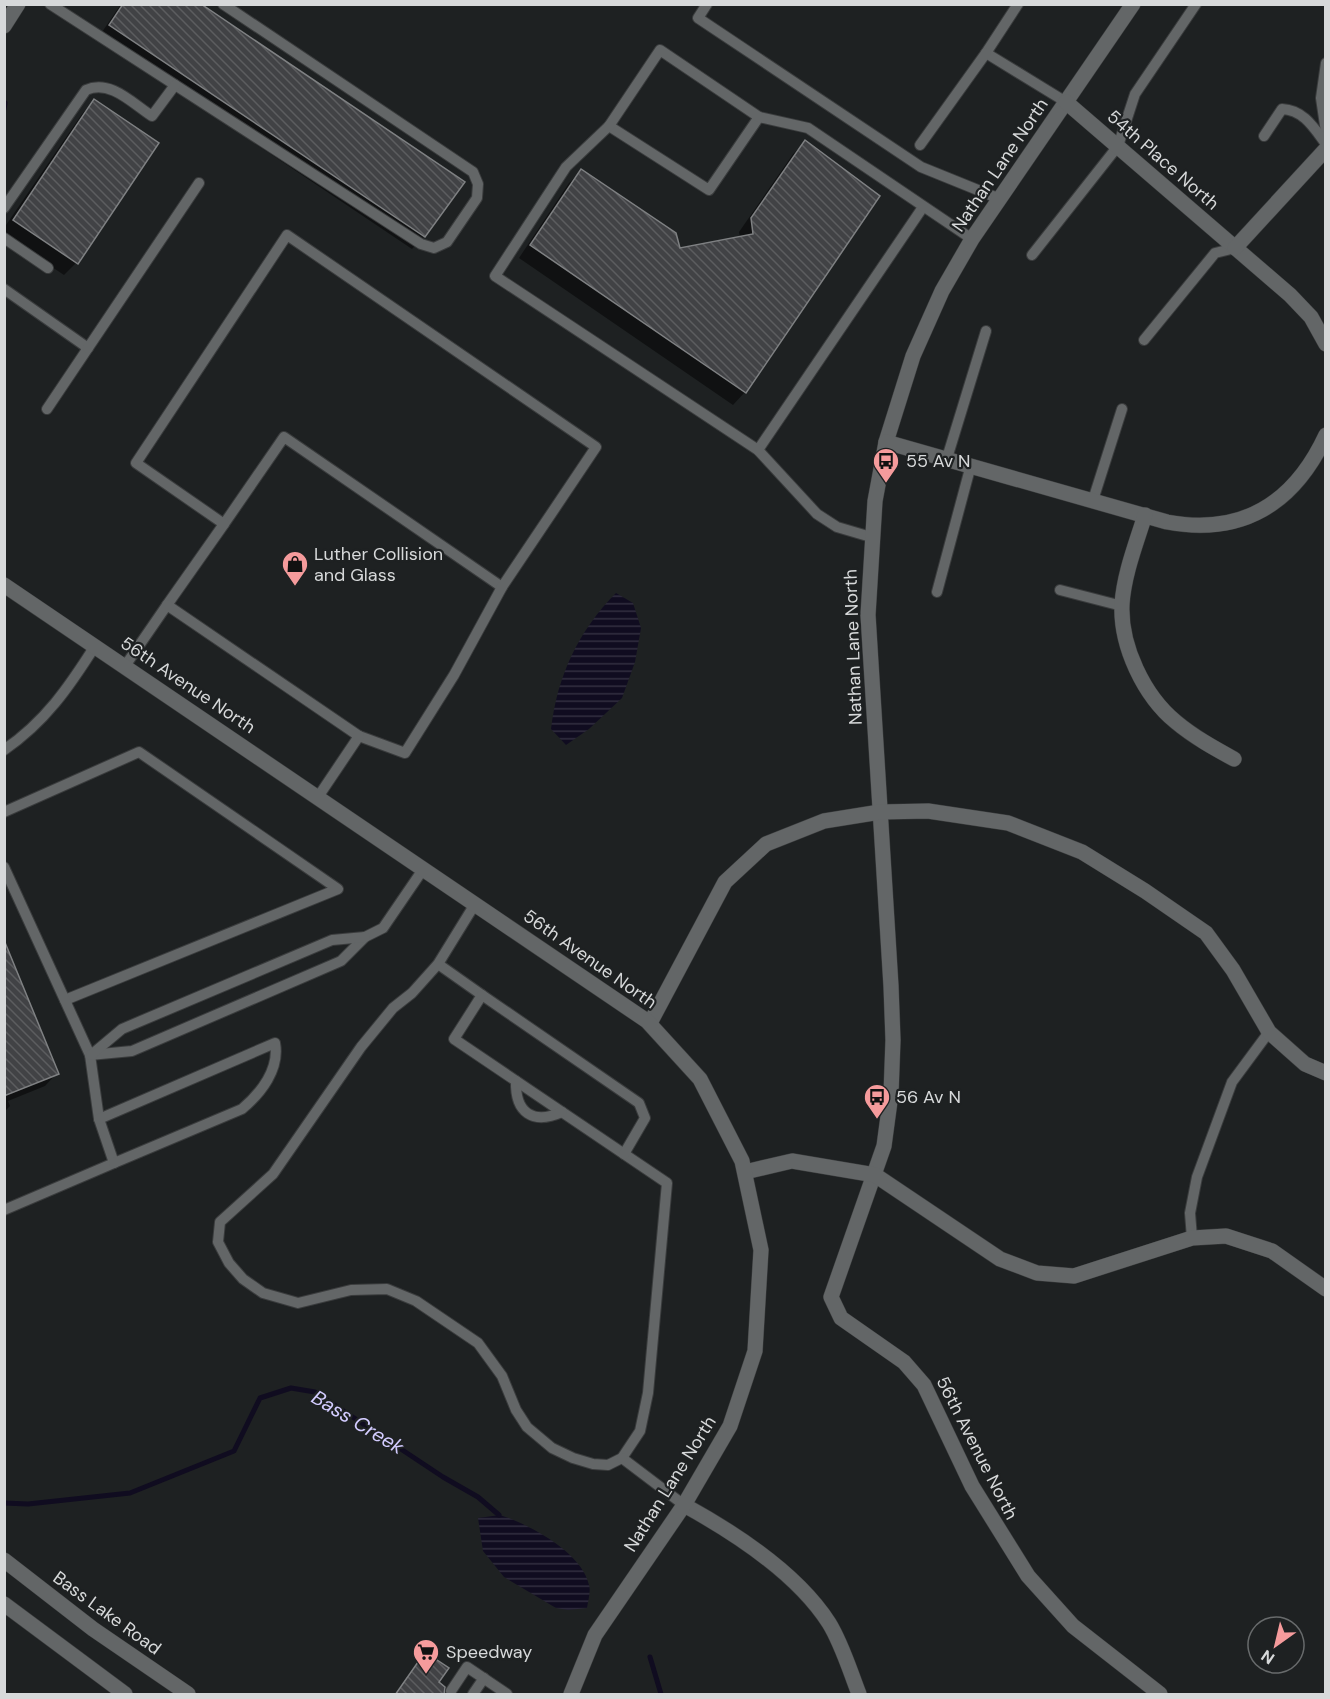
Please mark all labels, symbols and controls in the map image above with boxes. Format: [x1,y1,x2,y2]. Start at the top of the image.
street label: Nathan Lane North [946,94,1054,236]
street label: 54th Place North [1102,105,1224,215]
bus stop icon: 55 Av N [871,446,901,484]
place label: 55 Av N [906,449,971,473]
place label: Luther Collision and Glass [314,542,443,587]
shop icon: Luther Collision and Glass [280,549,310,587]
street label: Nathan Lane North [838,569,868,725]
street label: 56th Avenue North [116,631,260,739]
street label: 56th Avenue North [519,904,661,1014]
bus stop icon: 56 Av N [862,1082,892,1120]
place label: 56 Av N [896,1085,961,1109]
street label: 56th Avenue North [931,1372,1023,1524]
water label: Bass Creek [307,1384,410,1460]
street label: Nathan Lane North [618,1411,722,1557]
street label: Bass Lake Road [48,1566,166,1660]
north arrow [1246,1615,1306,1675]
supermarket icon: Speedway [411,1637,441,1675]
place label: Speedway [446,1640,532,1664]
text: N [1257,1645,1279,1669]

